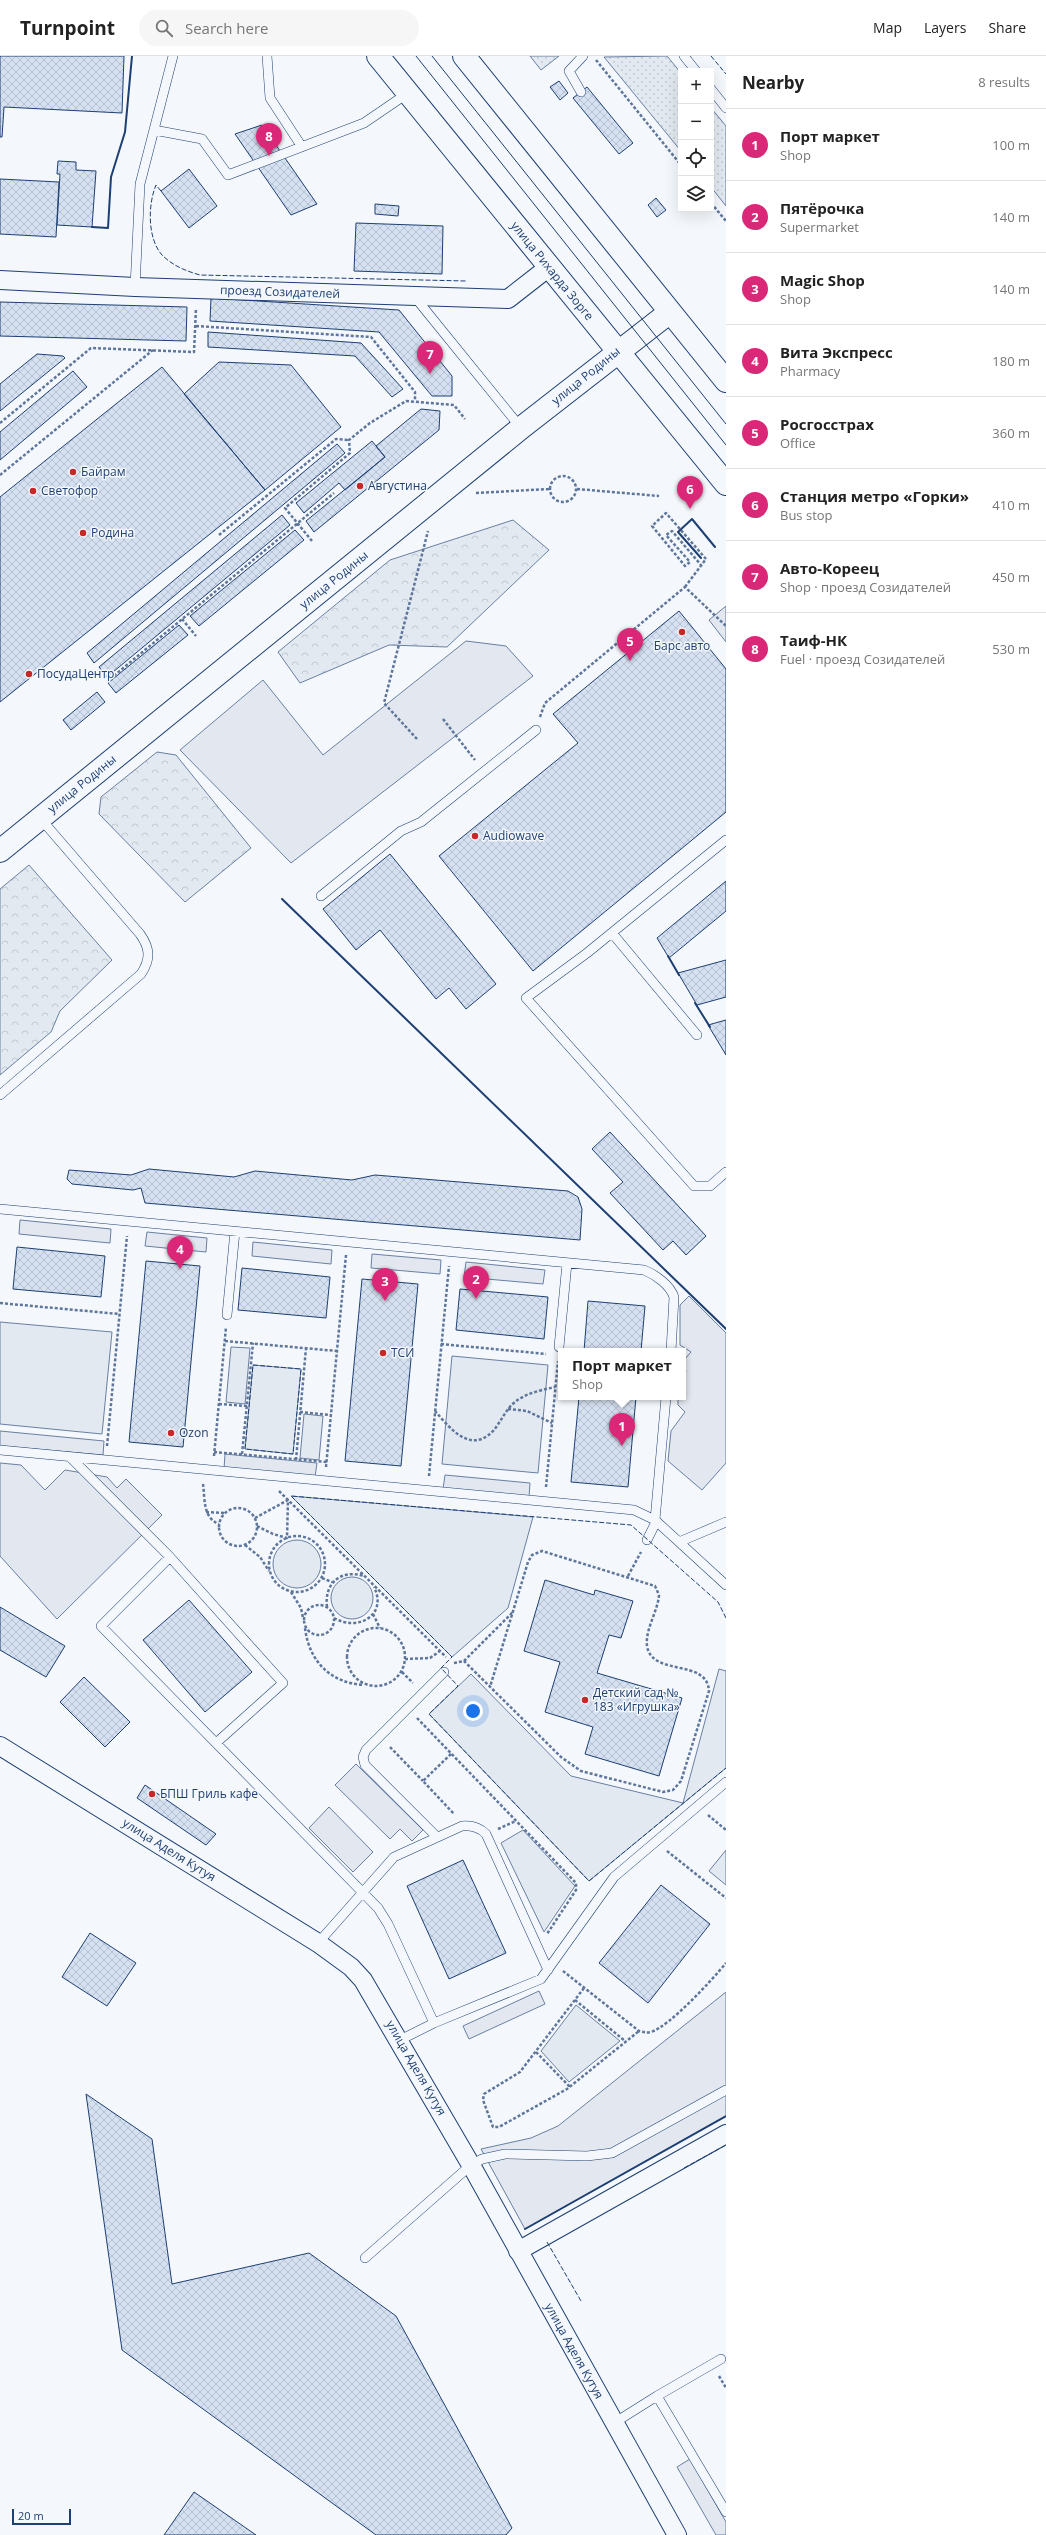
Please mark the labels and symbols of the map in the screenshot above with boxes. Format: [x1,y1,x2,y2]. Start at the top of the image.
pin: 8 [256,123,282,156]
street label: улица Рихарда Зорге [507,218,598,324]
street label: проезд Созидателей [220,281,340,302]
pin: 7 [417,341,443,374]
street label: улица Родины [548,343,624,409]
place label: Байрам [81,463,125,480]
marker: Байрам [68,467,78,477]
pin: 6 [677,476,703,509]
place label: Августина [368,477,427,494]
marker: Августина [355,481,365,491]
place label: Светофор [41,482,98,499]
marker: Светофор [28,486,38,496]
place label: Родина [91,524,134,541]
marker: Родина [78,528,88,538]
street label: улица Родины [296,547,372,613]
marker: Барс авто [677,627,687,637]
pin: 5 [617,628,643,661]
place label: Барс авто [654,637,710,654]
place label: ПосудаЦентр [37,665,114,682]
marker: ПосудаЦентр [24,669,34,679]
street label: улица Родины [44,751,120,817]
place label: Audiowave [483,827,544,844]
marker: Audiowave [470,831,480,841]
pin: 4 [167,1236,193,1269]
pin: 2 [463,1266,489,1299]
pin: 3 [372,1268,398,1301]
place label: ТСИ [391,1344,414,1361]
marker: ТСИ [378,1348,388,1358]
pin: 1 [609,1413,635,1446]
place label: Ozon [179,1424,209,1441]
marker: Ozon [166,1428,176,1438]
place label: Детский сад № 183 «Игрушка» [593,1684,680,1715]
marker: Детский сад № 183 «Игрушка» [580,1695,590,1705]
your location [463,1701,483,1721]
place label: БПШ Гриль кафе [160,1785,258,1802]
marker: БПШ Гриль кафе [147,1789,157,1799]
street label: улица Аделя Кутуя [119,1814,219,1885]
street label: улица Аделя Кутуя [382,2017,451,2118]
street label: улица Аделя Кутуя [541,2300,608,2402]
scale bar [12,2507,71,2526]

